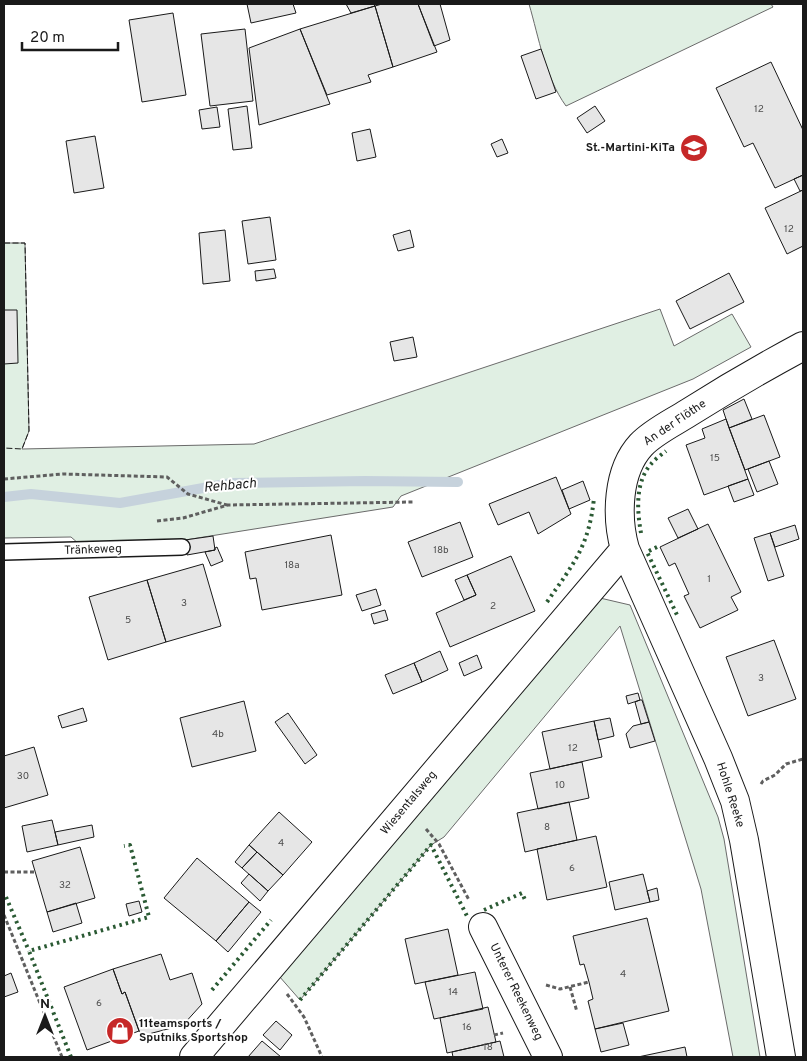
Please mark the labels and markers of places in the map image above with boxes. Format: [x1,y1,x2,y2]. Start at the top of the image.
school or university icon: St.-Martini-KiTa [679,133,709,163]
place label: St.-Martini-KiTa [586,140,675,156]
shop icon: 11teamsports / Sputniks Sportshop [105,1016,135,1046]
place label: 11teamsports / Sputniks Sportshop [139,1016,248,1046]

